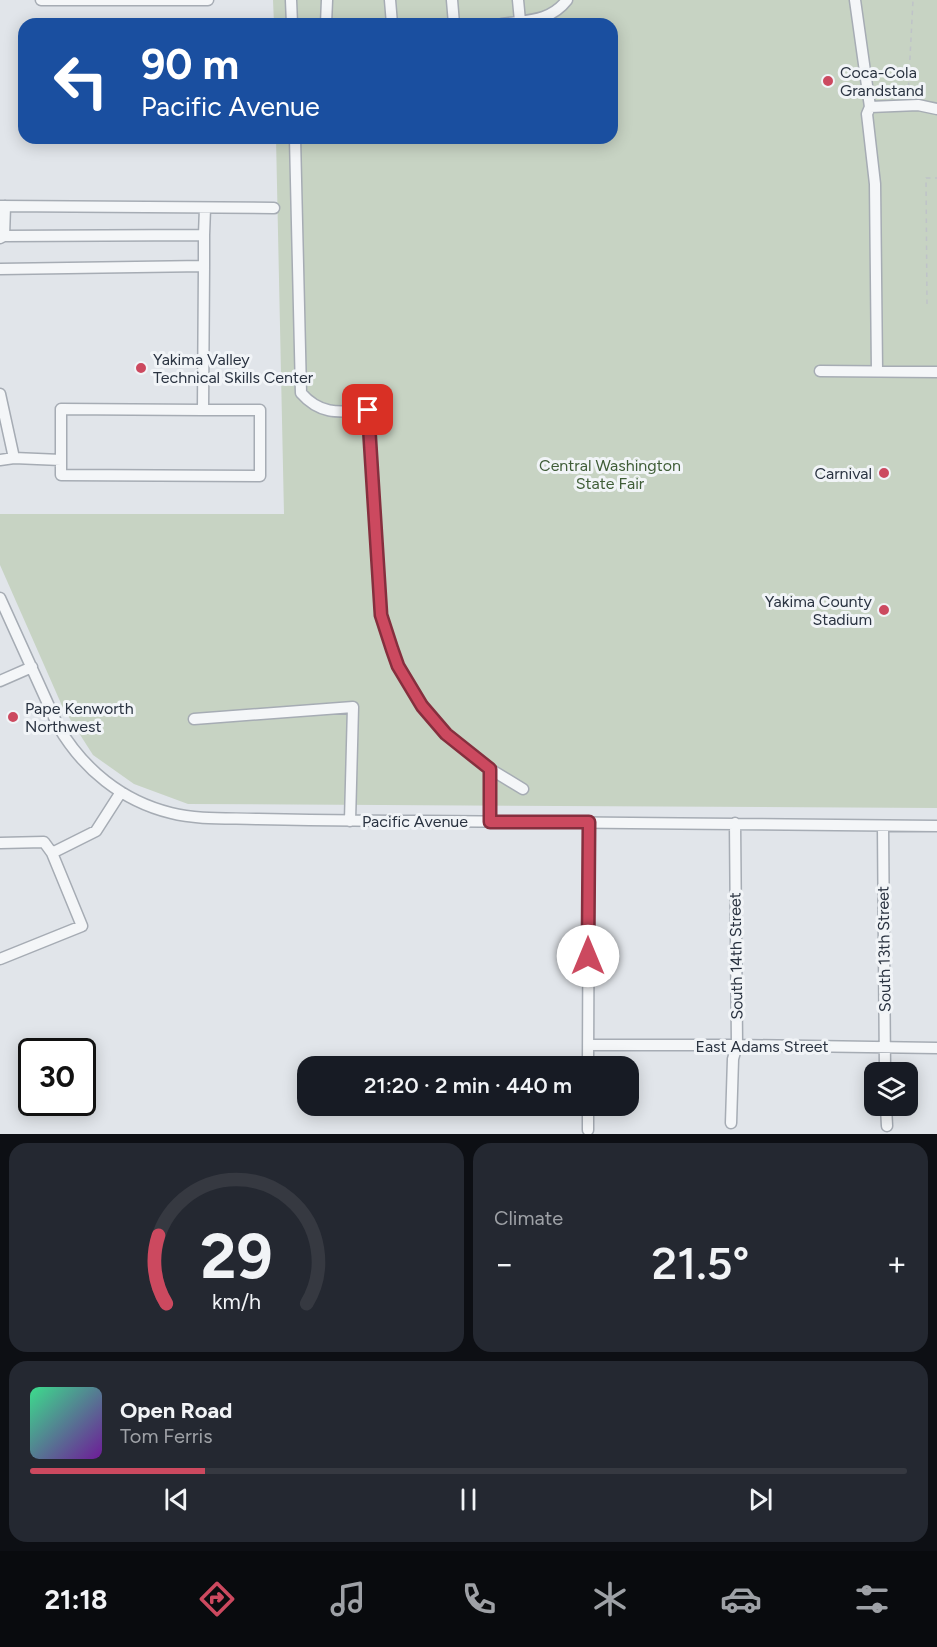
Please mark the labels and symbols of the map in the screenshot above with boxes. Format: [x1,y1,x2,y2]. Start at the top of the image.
place label: Coca-Cola Grandstand [840,63,924,100]
marker: Coca-Cola Grandstand [821,74,835,88]
place label: Yakima Valley Technical Skills Center [153,350,314,387]
marker: Yakima Valley Technical Skills Center [134,361,148,375]
pin [342,384,393,435]
park label: Central Washington State Fair [539,456,681,493]
place label: Carnival [814,464,872,483]
marker: Carnival [877,466,891,480]
place label: Yakima County Stadium [765,592,873,629]
marker: Yakima County Stadium [877,603,891,617]
place label: Pape Kenworth Northwest [25,699,134,736]
marker: Pape Kenworth Northwest [6,710,20,724]
street label: Pacific Avenue [362,812,468,831]
street label: South 13th Street [873,886,895,1012]
street label: South 14th Street [725,892,747,1020]
position arrow [556,924,620,988]
street label: East Adams Street [695,1037,829,1056]
speed limit sign: 30 [18,1038,96,1116]

